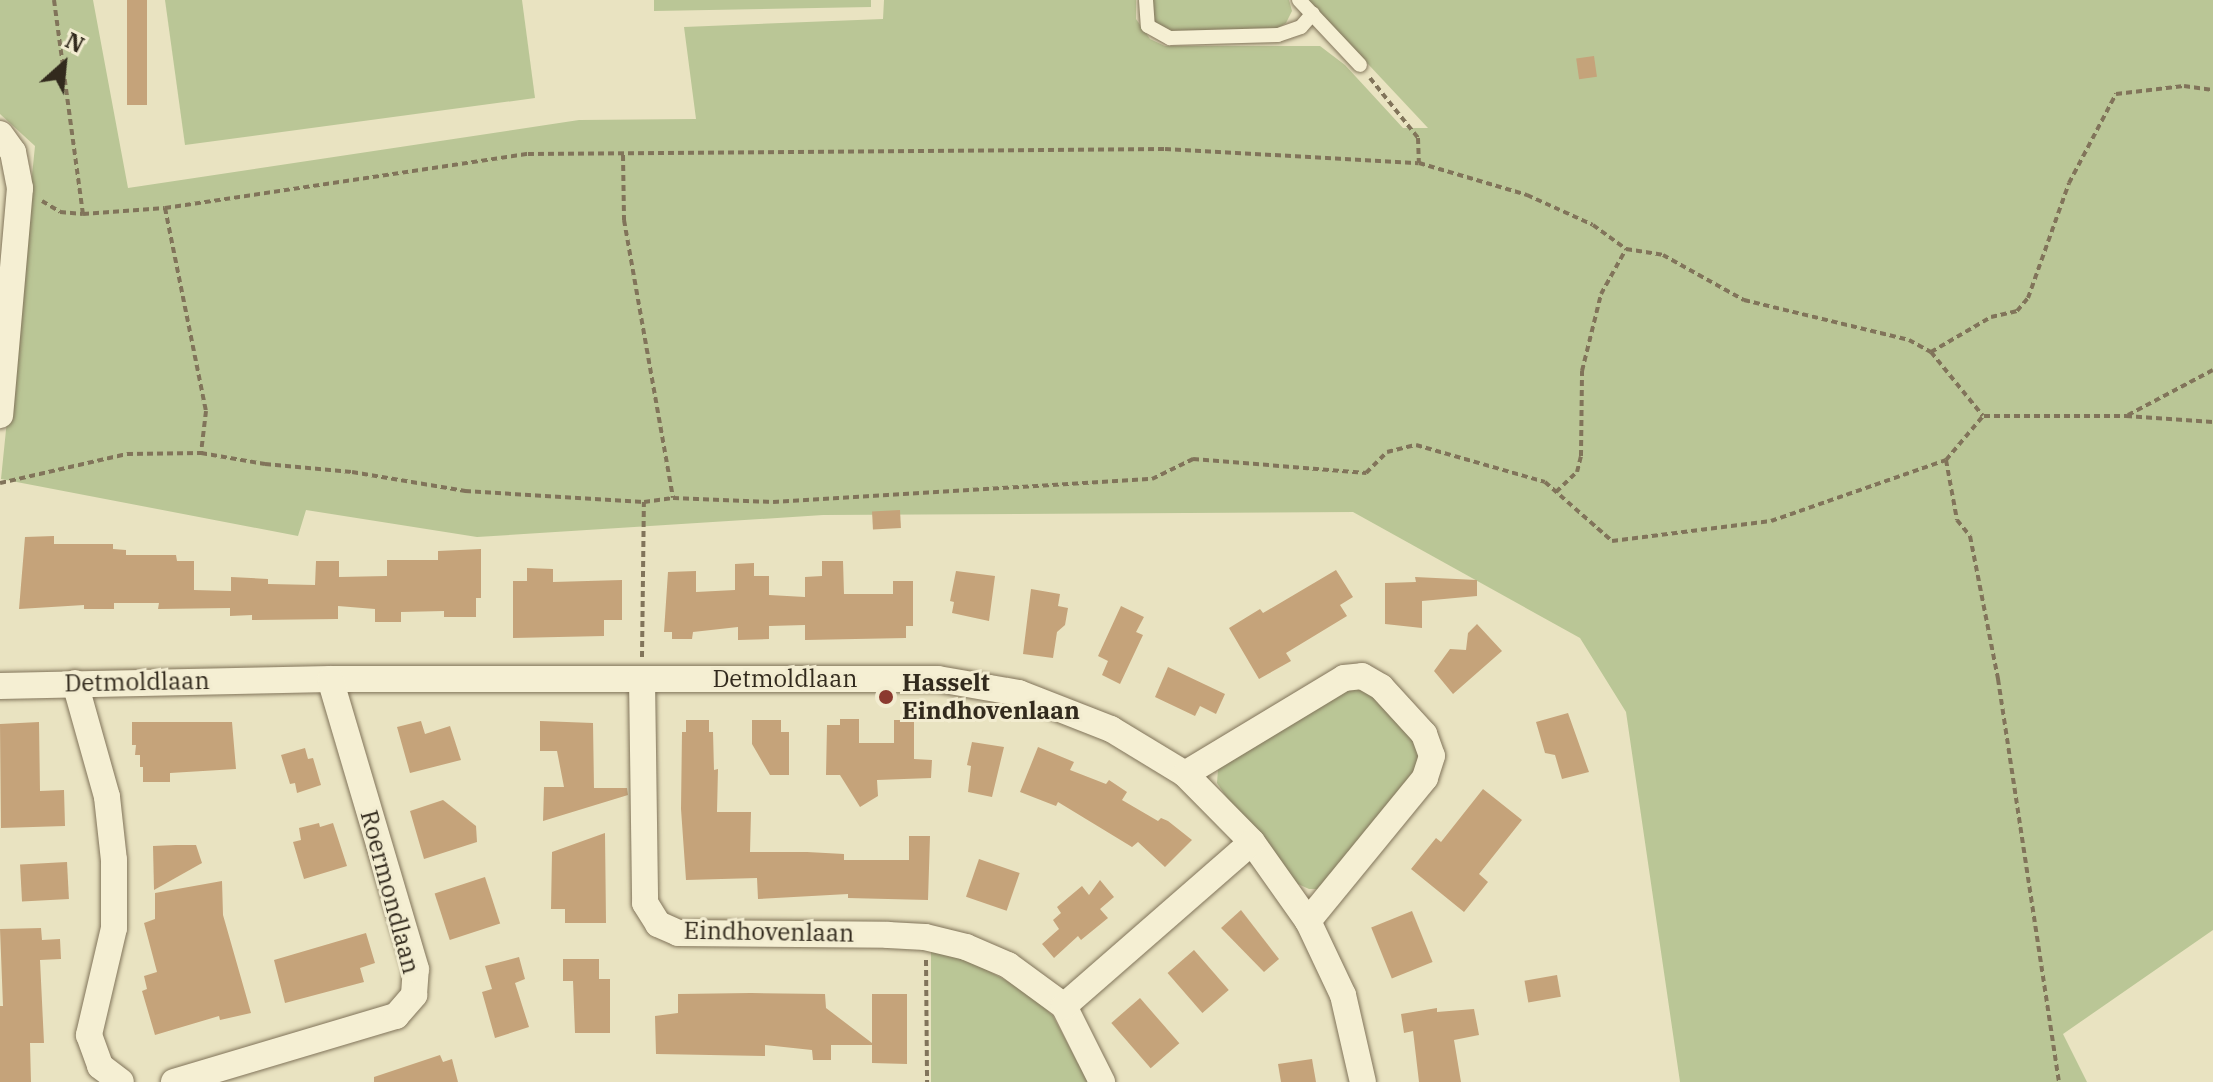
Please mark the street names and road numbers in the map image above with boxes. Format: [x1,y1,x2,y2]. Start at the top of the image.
street label: Detmoldlaan [712,665,858,693]
street label: Detmoldlaan [64,666,210,698]
street label: Roermondlaan [354,807,426,977]
street label: Eindhovenlaan [683,916,855,948]

